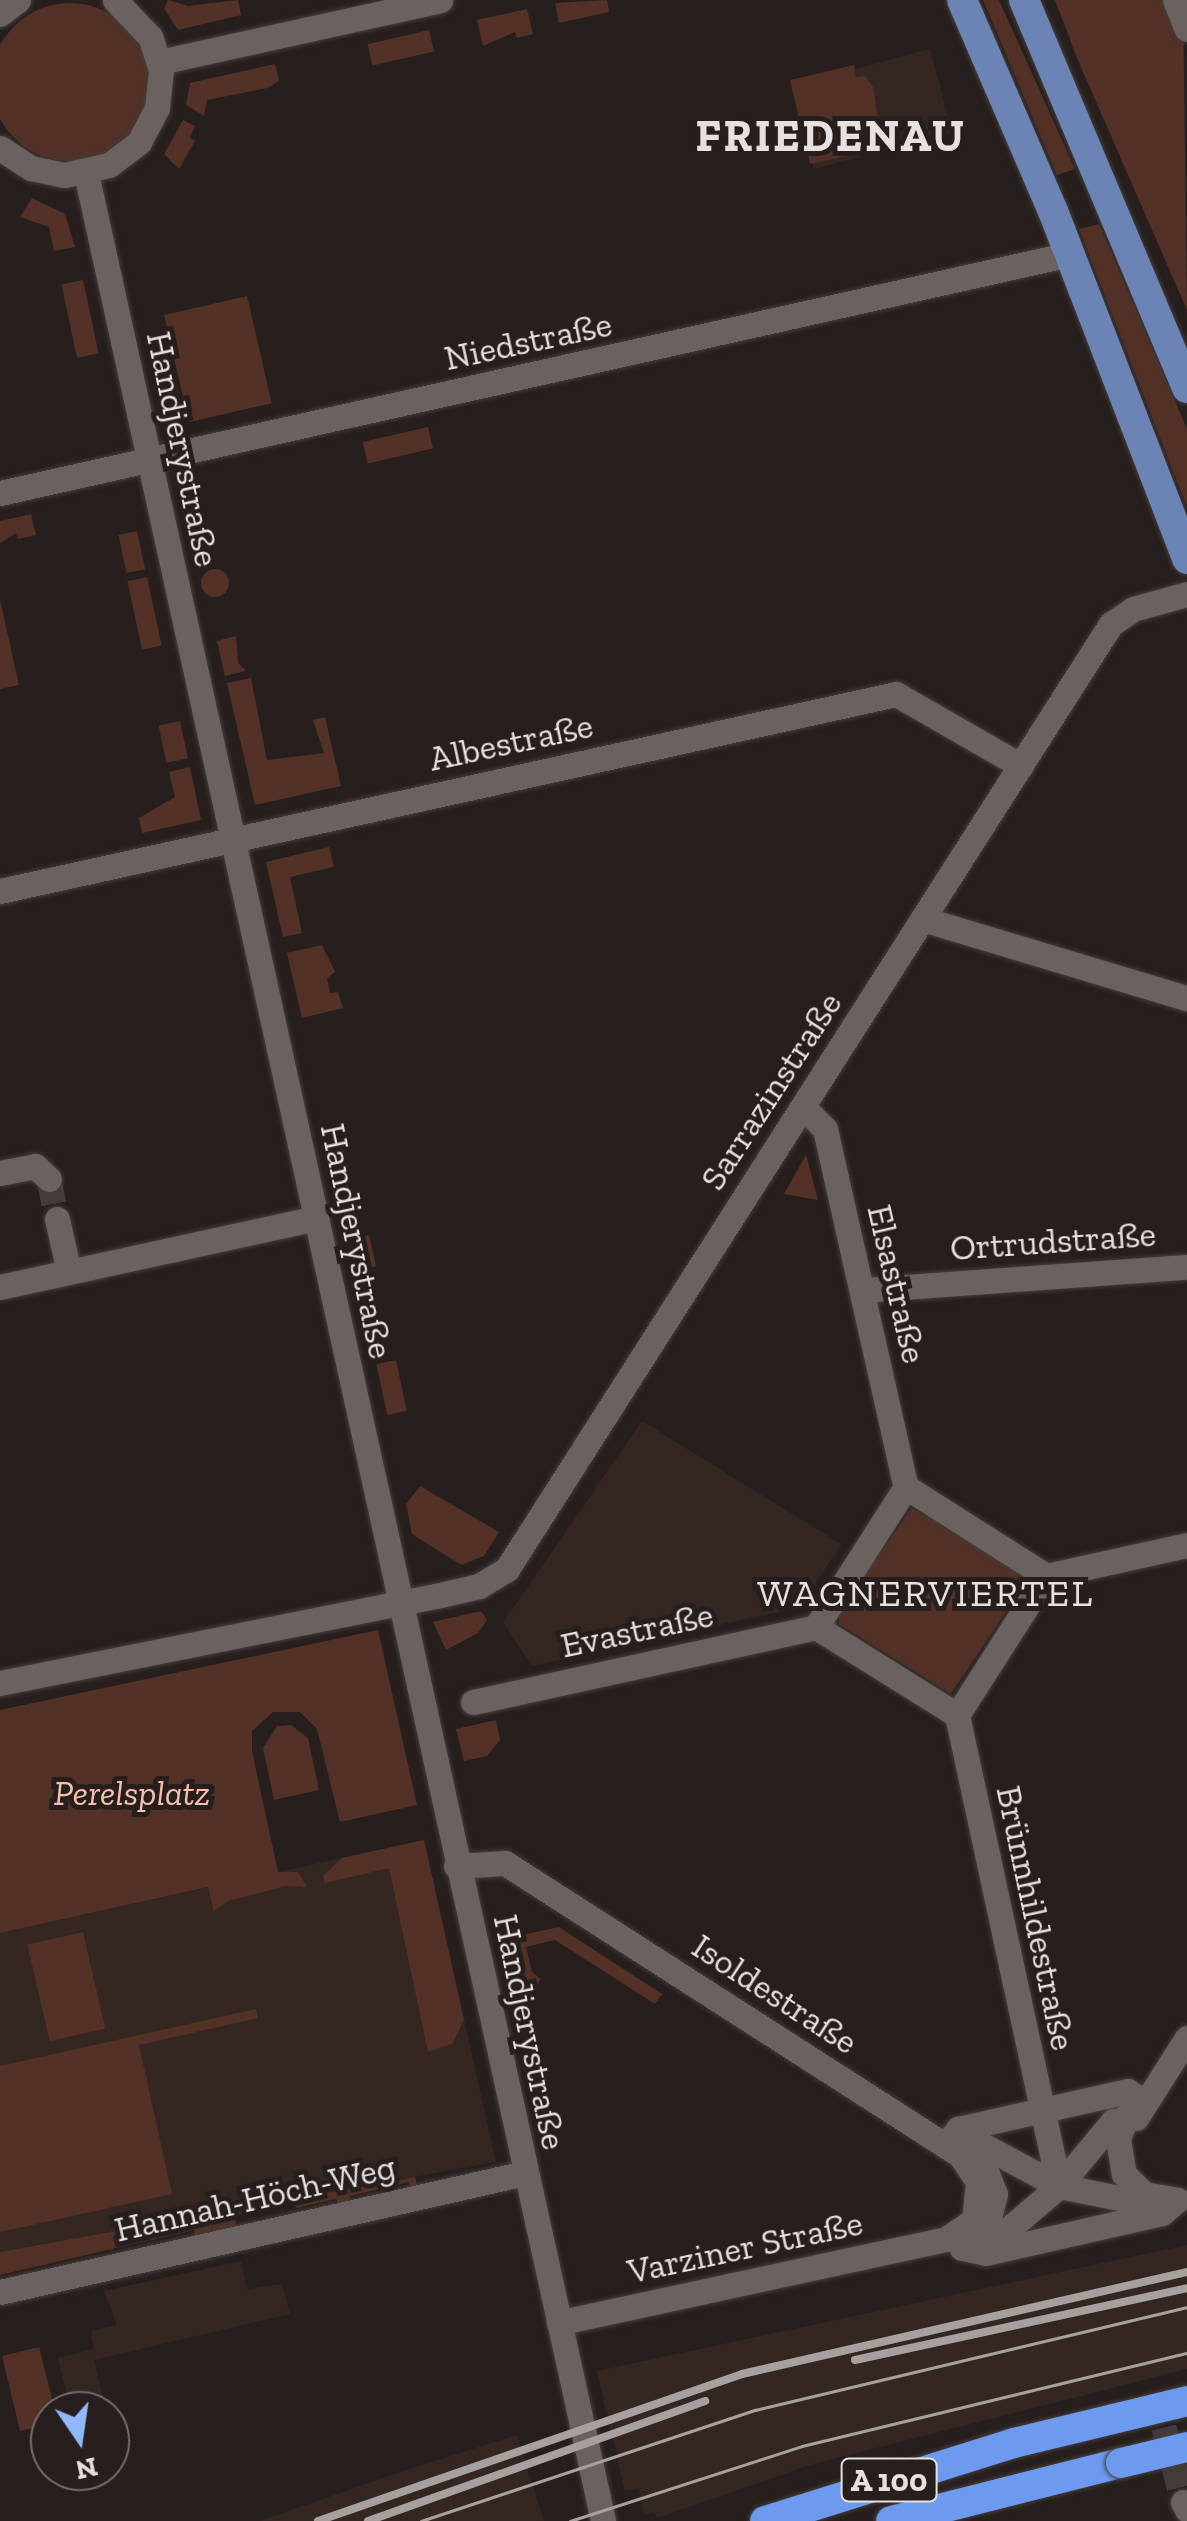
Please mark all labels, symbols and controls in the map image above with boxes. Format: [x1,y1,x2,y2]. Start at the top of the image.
district label: FRIEDENAU [696,110,966,164]
street label: Niedstraße [441,303,615,379]
street label: Handjerystraße [138,328,228,570]
street label: Albestraße [425,704,597,780]
street label: Sarrazinstraße [692,984,850,1198]
street label: Handjerystraße [312,1120,402,1362]
street label: Elsastraße [858,1201,936,1367]
street label: Ortrudstraße [949,1213,1157,1269]
district label: WAGNERVIERTEL [757,1571,1095,1617]
street label: Evastraße [557,1593,717,1667]
park label: Perelsplatz [54,1772,210,1814]
street label: Brünnhildestraße [987,1782,1085,2054]
street label: Handjerystraße [485,1911,575,2153]
street label: Isoldestraße [685,1925,865,2063]
street label: Hannah-Höch-Weg [111,2145,399,2251]
street label: Varziner Straße [623,2202,867,2292]
north arrow [30,2391,130,2491]
text: N [72,2450,100,2487]
road number: A 100 [839,2453,939,2507]

